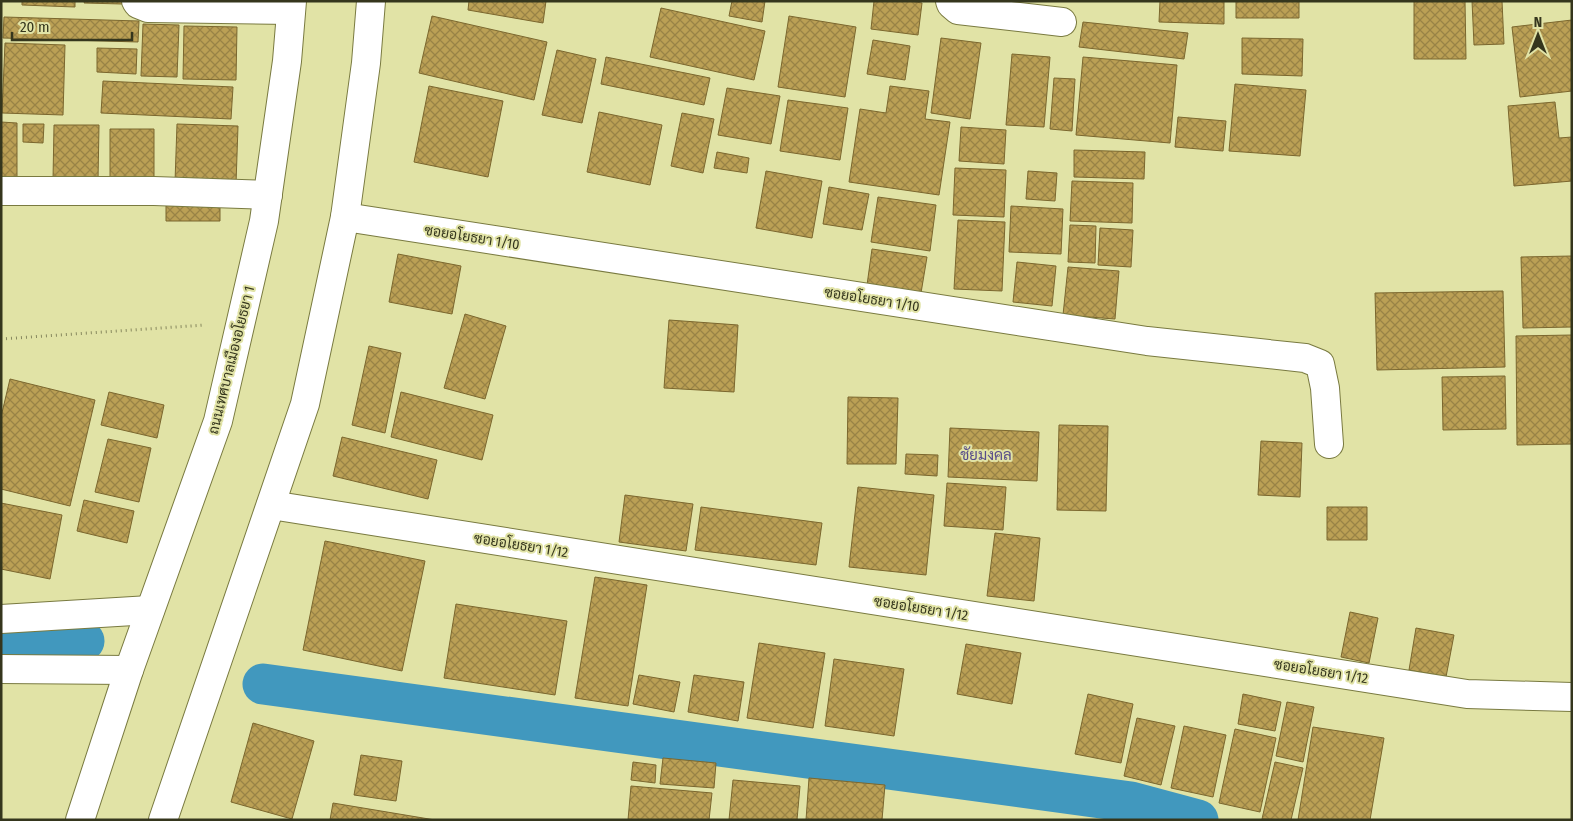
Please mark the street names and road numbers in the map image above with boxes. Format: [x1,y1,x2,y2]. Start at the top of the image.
street label: ซอยอโยธยา 1/10 [423,222,521,253]
street label: ถนนเทศบาลเมืองอโยธยา 1 [204,284,258,436]
street label: ซอยอโยธยา 1/10 [823,284,921,315]
street label: ซอยอโยธยา 1/12 [473,530,569,561]
street label: ซอยอโยธยา 1/12 [873,593,969,624]
street label: ซอยอโยธยา 1/12 [1273,656,1369,687]

